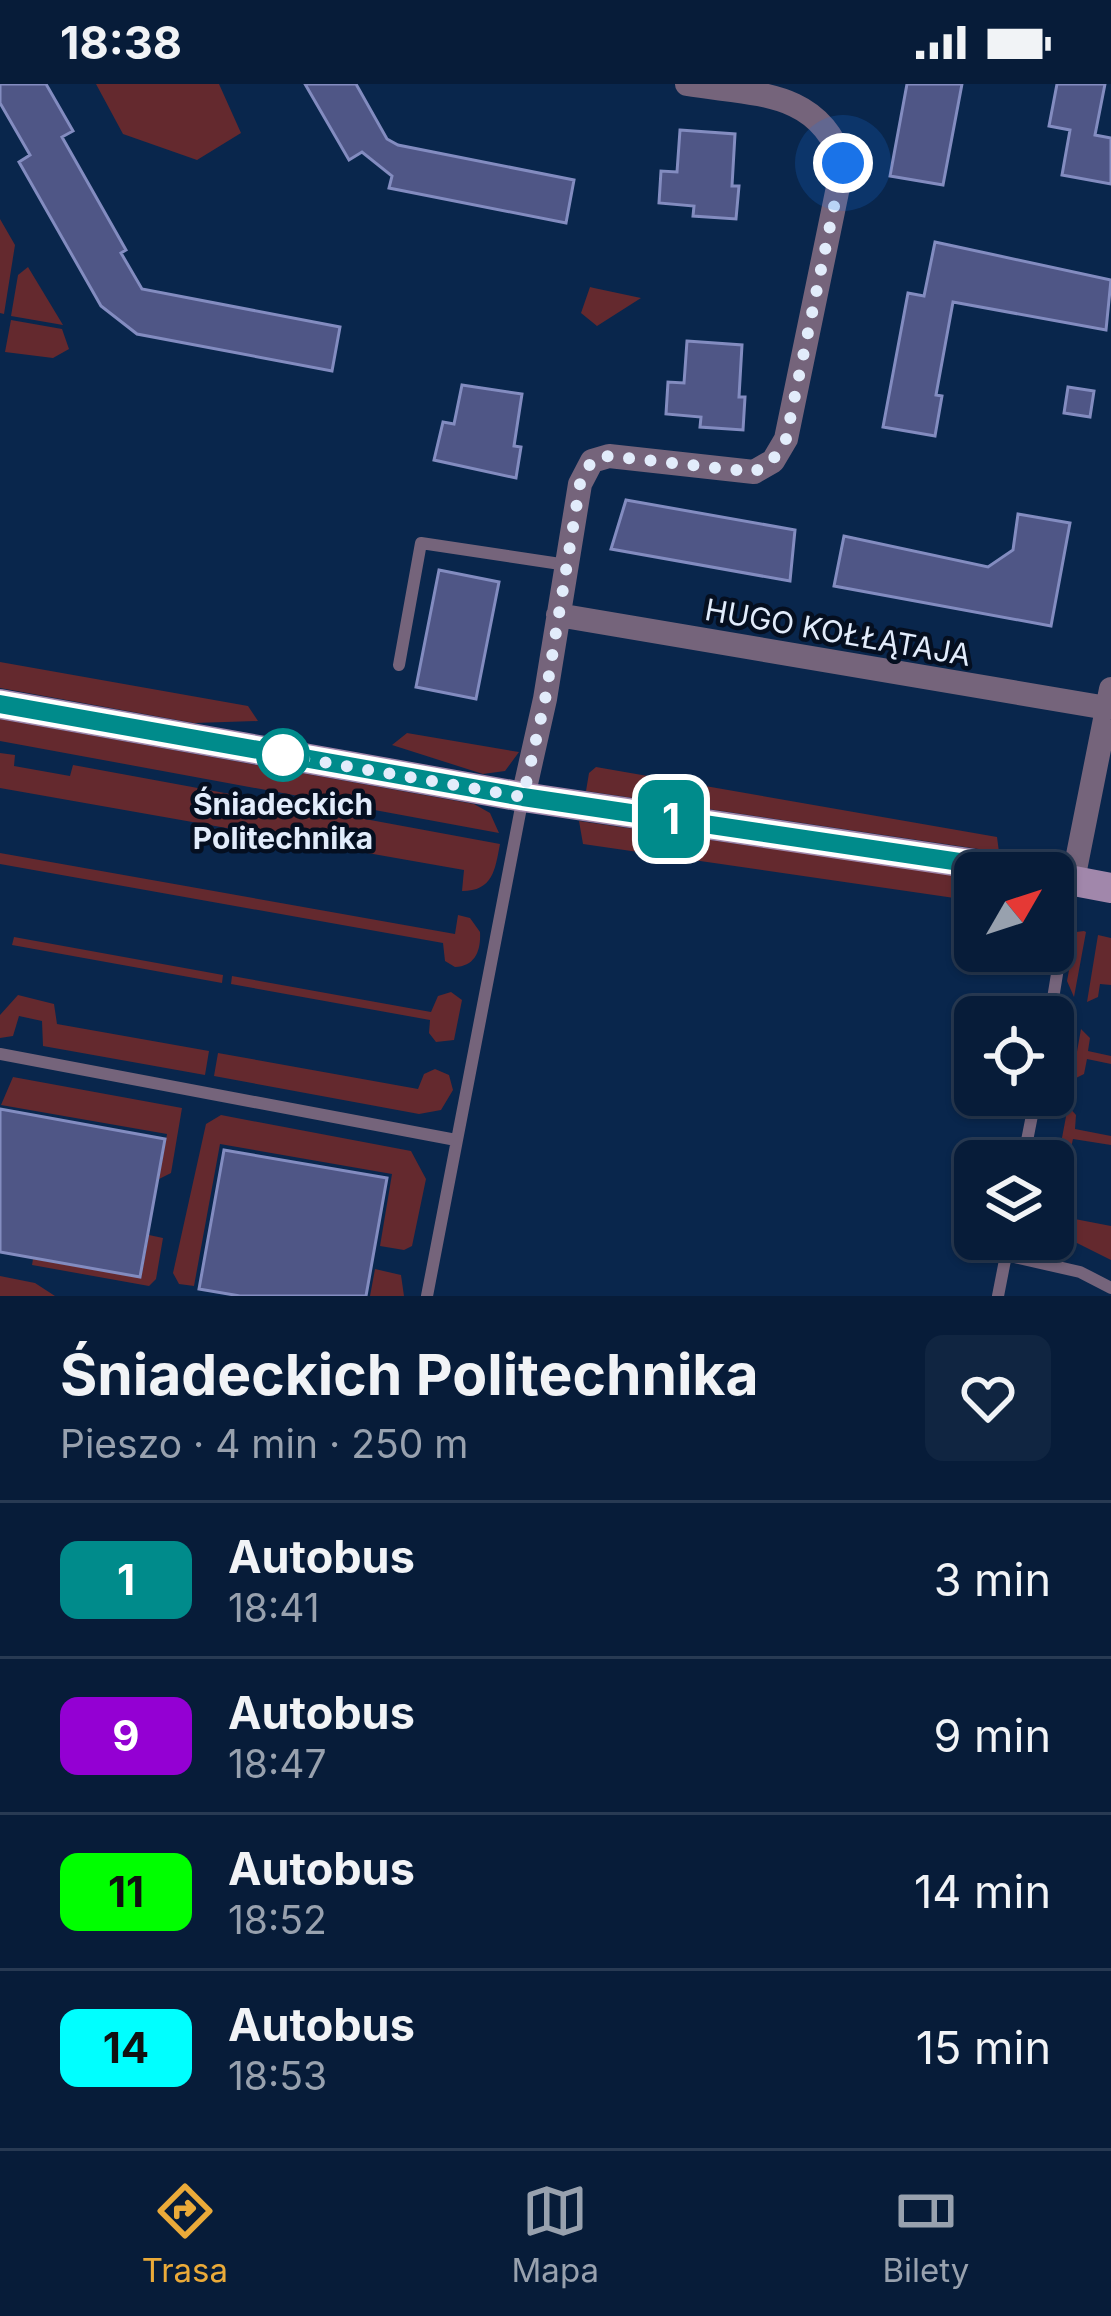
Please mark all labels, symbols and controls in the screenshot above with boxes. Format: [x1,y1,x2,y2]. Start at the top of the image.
text: 18:38 [60,15,182,70]
your location [813,133,873,193]
street label: HUGO KOŁŁĄTAJA [702,591,974,673]
marker: Śniadeckich Politechnika [258,730,308,780]
line badge: 1 [632,780,710,858]
place label: Śniadeckich Politechnika [193,786,373,856]
text: 1 [662,793,680,844]
north arrow [954,852,1074,972]
map controls [954,852,1074,1260]
button: locate [954,996,1074,1116]
button: layers [954,1140,1074,1260]
button: heart [925,1335,1051,1461]
text: Śniadeckich Politechnika [60,1340,759,1409]
text: Pieszo · 4 min · 250 m [60,1420,468,1467]
text: Autobus [228,1529,415,1584]
text: 3 min [934,1552,1051,1607]
text: 1 [117,1554,135,1605]
text: 18:41 [228,1584,320,1631]
text: Autobus [228,1685,415,1740]
text: 9 min [934,1708,1051,1763]
text: 9 [112,1710,140,1761]
text: 18:47 [228,1740,327,1787]
text: Autobus [228,1841,415,1896]
text: 14 min [914,1864,1051,1919]
text: 11 [108,1866,144,1917]
text: 18:52 [228,1896,327,1943]
text: Autobus [228,1997,415,2052]
text: 15 min [916,2020,1051,2075]
text: 14 [103,2022,149,2073]
text: 18:53 [228,2052,327,2099]
tab: Trasa [142,2178,228,2290]
tab: Mapa [512,2178,599,2290]
tab: Bilety [882,2178,969,2290]

